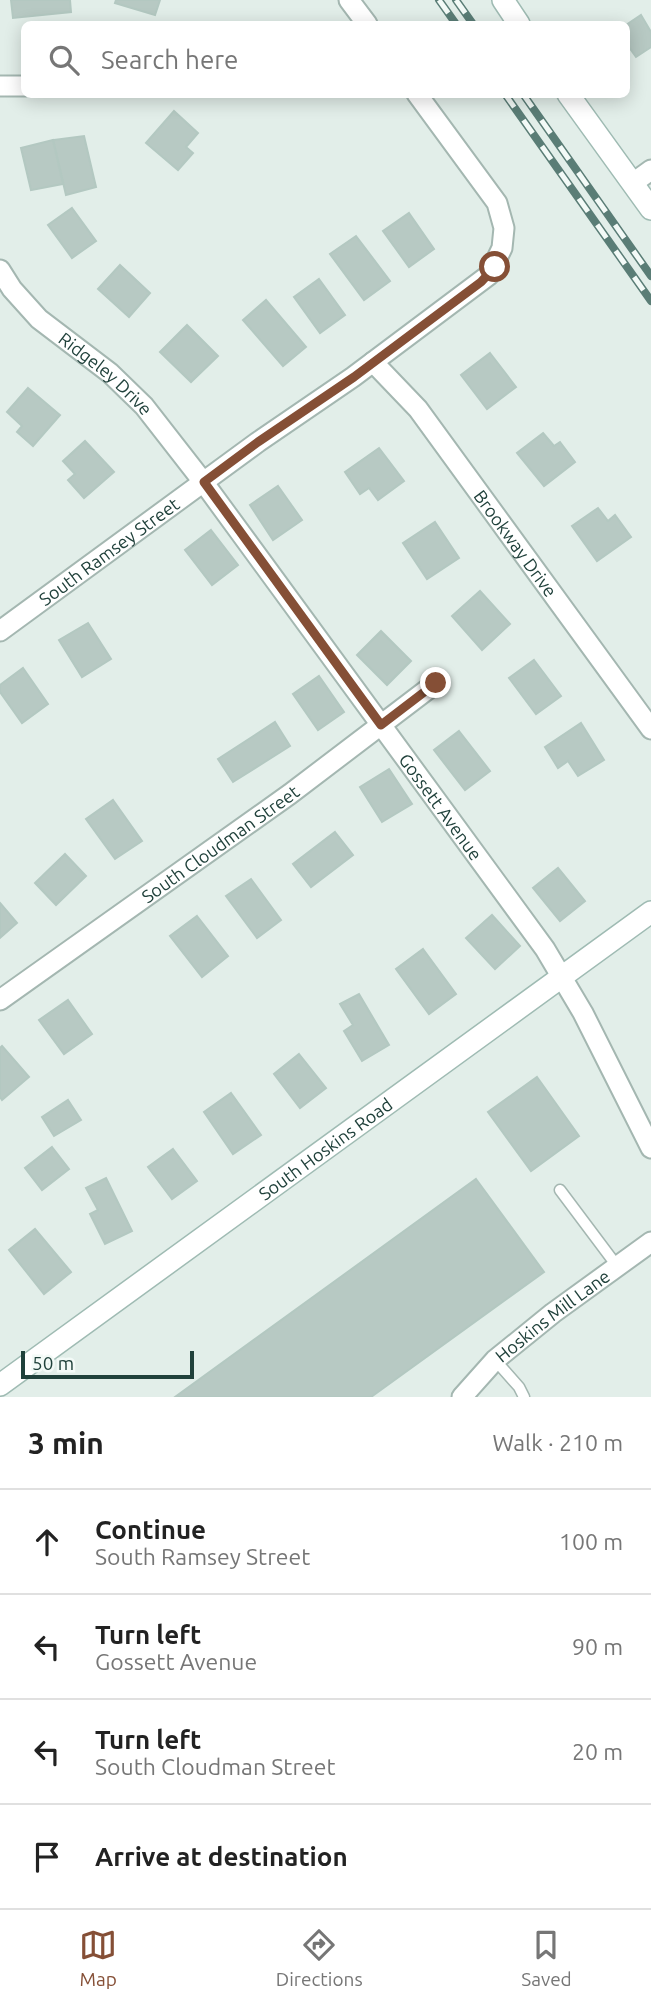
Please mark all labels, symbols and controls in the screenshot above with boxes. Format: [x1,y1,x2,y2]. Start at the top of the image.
search box [21,21,630,98]
icon: search [45,41,83,79]
text: Search here [101,45,238,74]
route start [479,251,510,282]
street label: Ridgeley Drive [55,328,157,418]
street label: Brookway Drive [470,486,561,600]
street label: South Ramsey Street [35,493,183,609]
route end [420,667,451,698]
street label: Gossett Avenue [395,749,486,864]
street label: South Cloudman Street [138,781,303,906]
street label: South Hoskins Road [255,1094,396,1204]
street label: Hoskins Mill Lane [491,1265,613,1366]
scale bar [21,1348,194,1380]
text: 50 m [32,1352,74,1374]
text: 3 min [28,1426,104,1460]
text: Walk · 210 m [492,1430,623,1455]
text: Continue [95,1515,206,1544]
icon: ahead [28,1523,66,1561]
text: 100 m [559,1529,623,1554]
text: South Ramsey Street [95,1544,310,1569]
text: Turn left [95,1620,201,1649]
icon: left [28,1628,66,1666]
text: 90 m [572,1634,623,1659]
text: Gossett Avenue [95,1649,257,1674]
text: Turn left [95,1725,201,1754]
icon: left [28,1733,66,1771]
text: 20 m [572,1739,623,1764]
text: South Cloudman Street [95,1754,336,1779]
icon: arrive [28,1838,66,1876]
text: Arrive at destination [95,1842,348,1871]
tab: Map [79,1926,117,1990]
tab: Directions [276,1926,363,1990]
tab: Saved [521,1926,572,1990]

